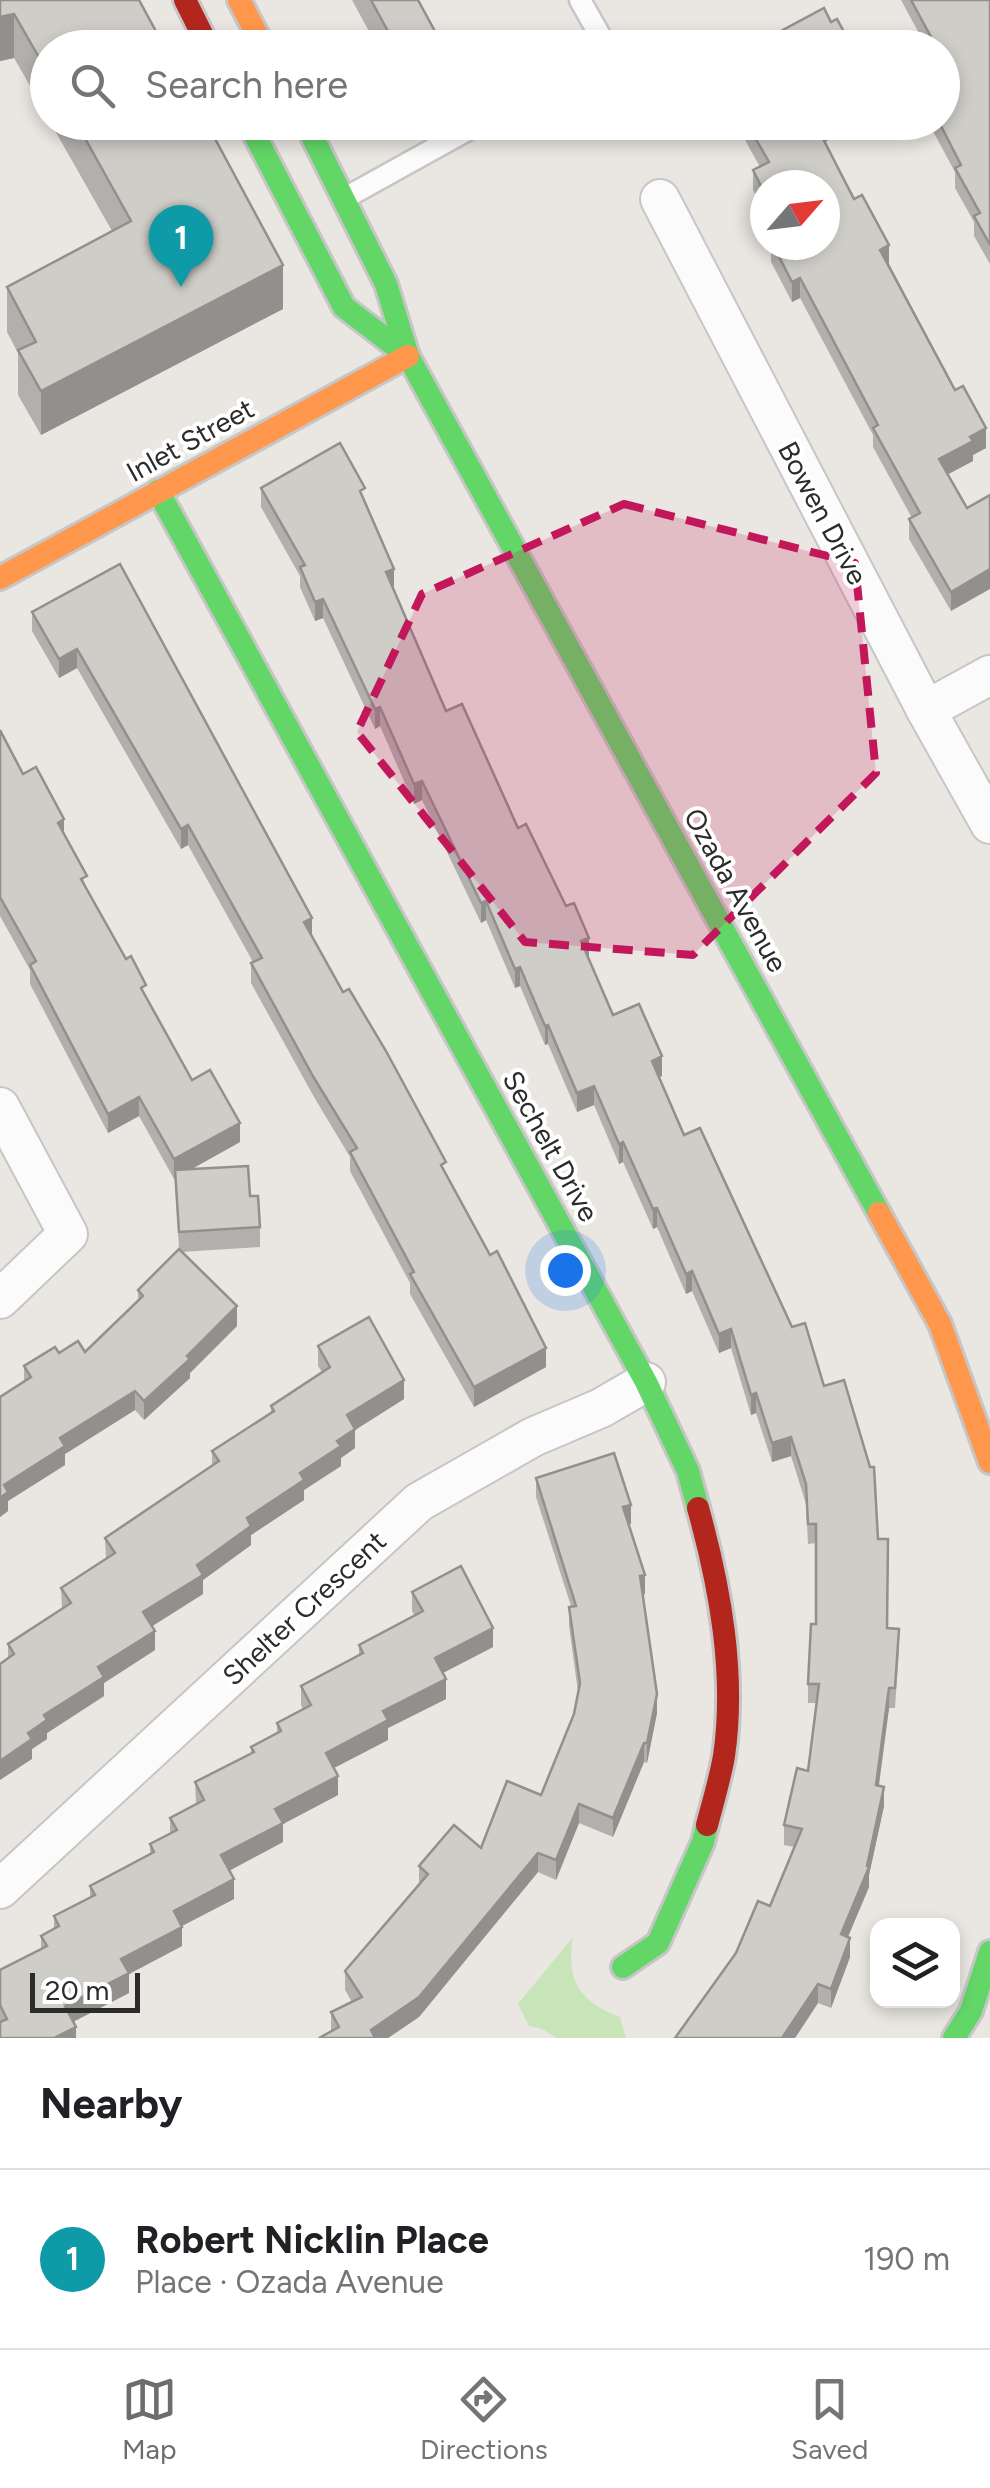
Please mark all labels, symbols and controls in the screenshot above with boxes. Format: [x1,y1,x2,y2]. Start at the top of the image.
search box [30,30,960,140]
icon: search [65,58,120,113]
text: Search here [145,62,348,108]
north arrow [750,170,840,260]
pin: 1 [148,204,214,287]
street label: Inlet Street [120,391,260,489]
street label: Bowen Drive [771,436,875,590]
street label: Ozada Avenue [677,802,795,978]
street label: Sechelt Drive [496,1065,606,1227]
your location [540,1245,591,1296]
street label: Shelter Crescent [215,1524,393,1692]
map controls [870,1918,960,2008]
button: layers [870,1918,960,2008]
scale bar [30,1968,140,2012]
text: 20 m [45,1973,109,2007]
text: Nearby [40,2078,182,2129]
text: Robert Nicklin Place [135,2217,489,2263]
text: 1 [66,2240,79,2278]
text: 190 m [863,2240,950,2278]
text: Place · Ozada Avenue [135,2263,444,2301]
tab: Map [122,2372,177,2466]
tab: Directions [420,2372,548,2466]
tab: Saved [791,2372,868,2466]

